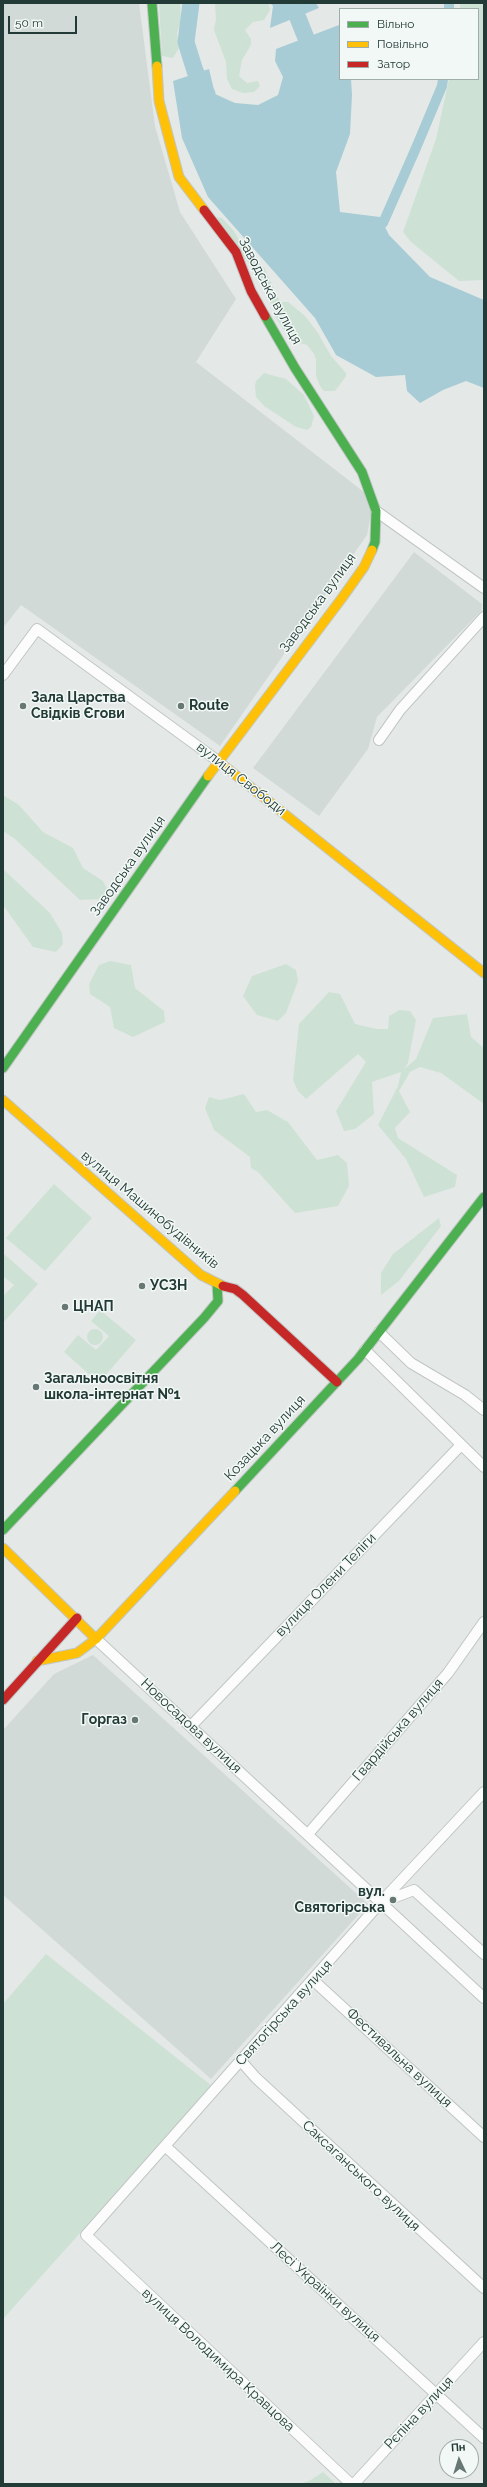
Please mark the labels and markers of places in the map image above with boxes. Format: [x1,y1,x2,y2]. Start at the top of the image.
place label: Зала Царства Свідків Єгови [31,690,126,722]
place label: Route [189,698,229,714]
marker: Зала Царства Свідків Єгови [18,701,28,711]
marker: Route [176,701,186,711]
place label: УСЗН [150,1278,187,1294]
marker: УСЗН [137,1281,147,1291]
place label: ЦНАП [73,1299,114,1315]
marker: ЦНАП [60,1302,70,1312]
place label: Загальноосвітня школа-інтернат №1 [44,1371,180,1404]
marker: Загальноосвітня школа-інтернат №1 [31,1382,41,1392]
place label: Горгаз [81,1712,127,1728]
marker: Горгаз [130,1715,140,1725]
place label: вул. Святогірська [295,1884,385,1916]
marker: вул. Святогірська [388,1895,398,1905]

